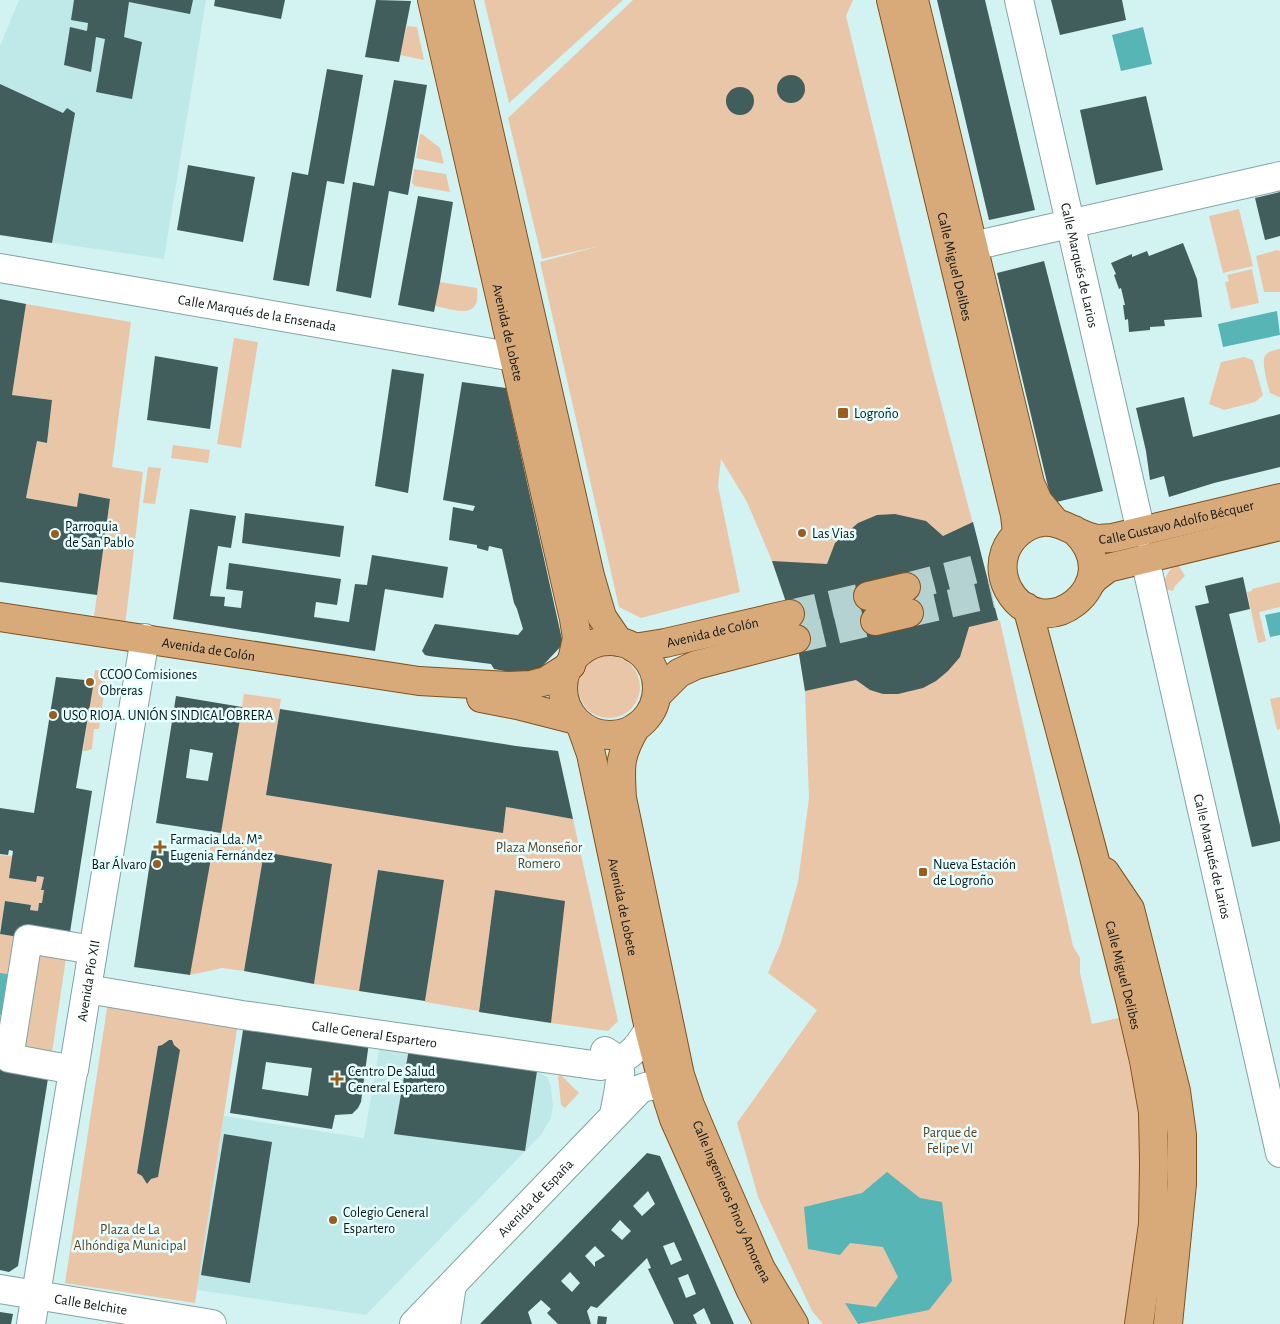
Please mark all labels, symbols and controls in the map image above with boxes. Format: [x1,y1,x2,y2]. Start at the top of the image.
street label: Calle Marqués de Larios [1058,202,1100,329]
street label: Calle Miguel Delibes [934,211,974,322]
street label: Avenida de Lobete [489,282,525,383]
street label: Calle Marqués de la Ensenada [177,293,338,334]
marker: Logroño [836,406,850,420]
place label: Logroño [854,407,899,421]
street label: Calle Gustavo Adolfo Bécquer [1098,498,1256,547]
place label: Parroquia de San Pablo [65,520,134,550]
marker: Las Vias [796,527,808,539]
place label: Las Vias [812,527,855,541]
marker: Parroquia de San Pablo [49,528,61,540]
street label: Avenida de Colón [665,616,760,650]
street label: Avenida de Colón [161,636,256,664]
place label: CCOO Comisiones Obreras [100,668,197,698]
marker: CCOO Comisiones Obreras [84,676,96,688]
place label: USO RIOJA. UNIÓN SINDICAL OBRERA [63,706,273,723]
marker: USO RIOJA. UNIÓN SINDICAL OBRERA [47,709,59,721]
street label: Calle Marqués de Larios [1191,793,1233,920]
place label: Farmacia Lda. Mª Eugenia Fernández [170,833,273,863]
marker: Farmacia Lda. Mª Eugenia Fernández [154,841,166,853]
park label: Plaza Monseñor Romero [496,841,583,871]
place label: Bar Álvaro [91,855,147,872]
street label: Avenida de Lobete [605,857,639,957]
marker: Bar Álvaro [151,858,163,870]
place label: Nueva Estación de Logroño [933,858,1016,888]
marker: Nueva Estación de Logroño [917,866,929,878]
street label: Calle Miguel Delibes [1102,920,1143,1031]
street label: Avenida Pío XII [75,939,103,1023]
street label: Calle General Espartero [311,1019,438,1051]
place label: Centro De Salud General Espartero [348,1065,445,1095]
marker: Centro De Salud General Espartero [330,1072,344,1086]
street label: Calle Ingenieros Pino y Amorena [689,1119,774,1286]
park label: Parque de Felipe VI [923,1126,977,1156]
street label: Avenida de España [496,1157,577,1240]
place label: Colegio General Espartero [343,1206,429,1236]
marker: Colegio General Espartero [327,1214,339,1226]
park label: Plaza de La Alhóndiga Municipal [73,1223,187,1253]
street label: Calle Belchite [53,1292,128,1318]

